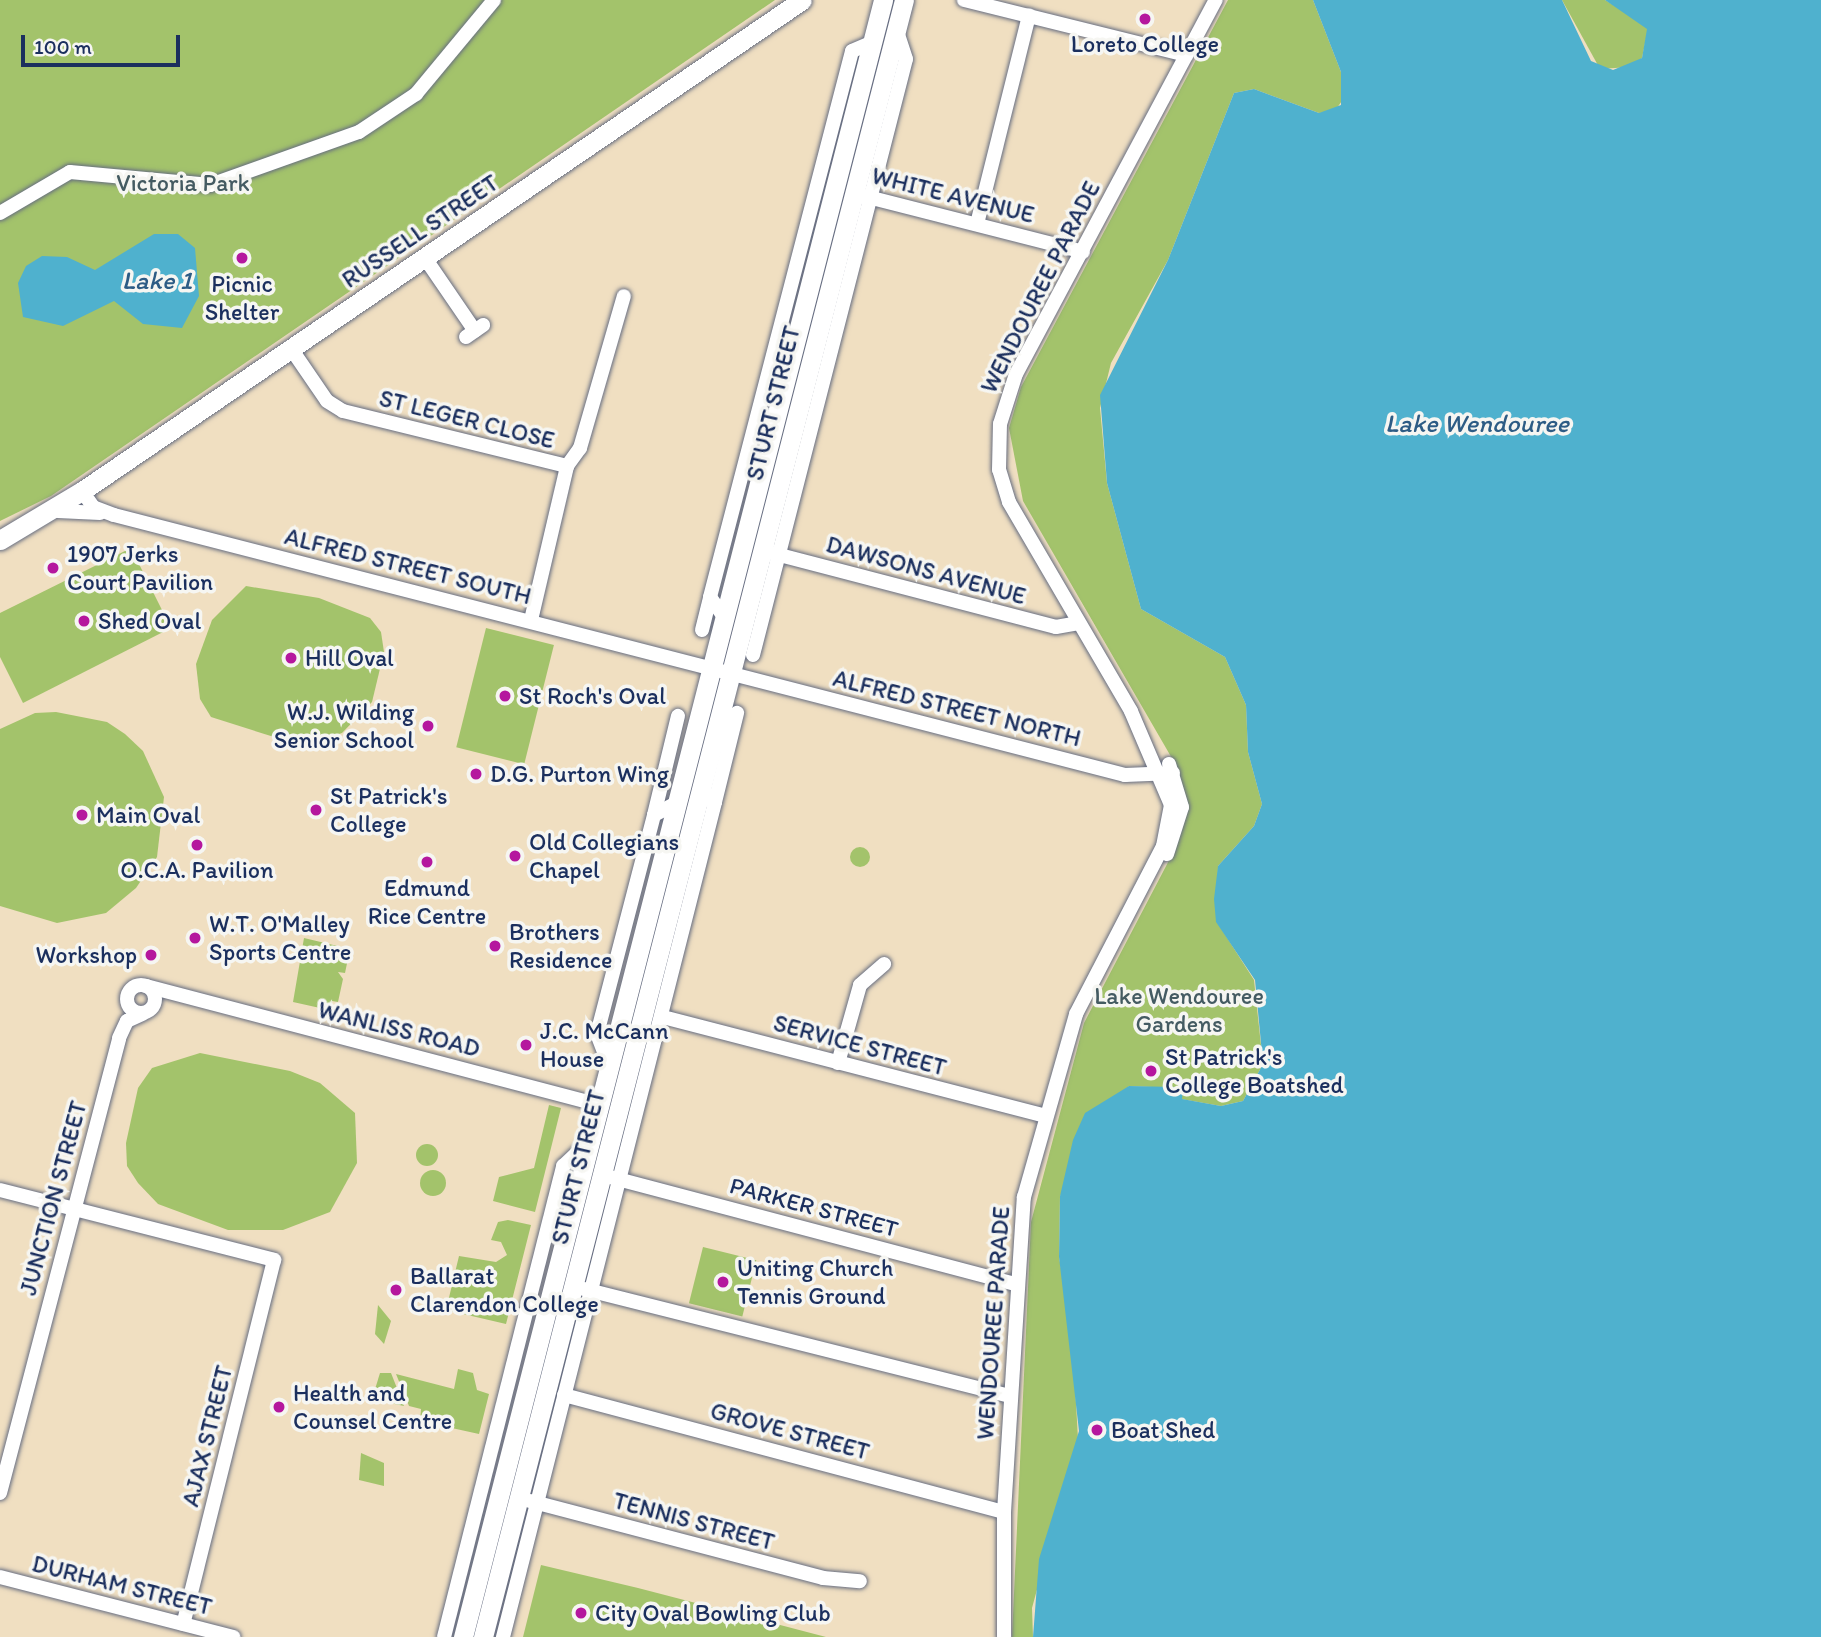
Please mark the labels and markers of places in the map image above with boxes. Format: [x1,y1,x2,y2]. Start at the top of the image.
marker: Loreto College [1137,11,1153,27]
place label: Loreto College [1071,30,1219,58]
marker: Picnic Shelter [234,250,250,266]
place label: Picnic Shelter [205,270,279,326]
place label: 1907 Jerks Court Pavilion [67,540,213,596]
marker: 1907 Jerks Court Pavilion [45,560,61,576]
place label: Shed Oval [98,607,202,635]
marker: Shed Oval [76,613,92,629]
place label: Hill Oval [305,644,394,672]
marker: Hill Oval [283,650,299,666]
place label: St Roch's Oval [519,682,665,710]
marker: St Roch's Oval [497,688,513,704]
place label: W.J. Wilding Senior School [274,698,414,754]
marker: W.J. Wilding Senior School [420,718,436,734]
place label: D.G. Purton Wing [490,760,669,788]
marker: D.G. Purton Wing [468,766,484,782]
place label: St Patrick's College [330,782,446,838]
place label: Main Oval [96,801,200,829]
marker: St Patrick's College [308,802,324,818]
marker: Main Oval [74,807,90,823]
place label: Old Collegians Chapel [529,828,679,884]
marker: O.C.A. Pavilion [189,837,205,853]
marker: Old Collegians Chapel [507,848,523,864]
marker: Edmund Rice Centre [419,854,435,870]
place label: O.C.A. Pavilion [121,856,273,884]
place label: Edmund Rice Centre [367,874,487,930]
place label: W.T. O'Malley Sports Centre [209,910,352,966]
place label: Brothers Residence [509,918,612,974]
marker: W.T. O'Malley Sports Centre [187,930,203,946]
marker: Brothers Residence [487,938,503,954]
place label: Workshop [36,941,137,969]
marker: Workshop [143,947,159,963]
place label: J.C. McCann House [540,1017,669,1073]
marker: J.C. McCann House [518,1037,534,1053]
place label: St Patrick's College Boatshed [1165,1043,1344,1099]
marker: St Patrick's College Boatshed [1143,1063,1159,1079]
place label: Uniting Church Tennis Ground [737,1254,894,1310]
place label: Ballarat Clarendon College [410,1262,599,1318]
marker: Uniting Church Tennis Ground [715,1274,731,1290]
marker: Ballarat Clarendon College [388,1282,404,1298]
place label: Health and Counsel Centre [293,1379,452,1435]
marker: Health and Counsel Centre [271,1399,287,1415]
place label: Boat Shed [1111,1416,1216,1444]
marker: Boat Shed [1089,1422,1105,1438]
place label: City Oval Bowling Club [595,1599,832,1627]
marker: City Oval Bowling Club [573,1605,589,1621]

